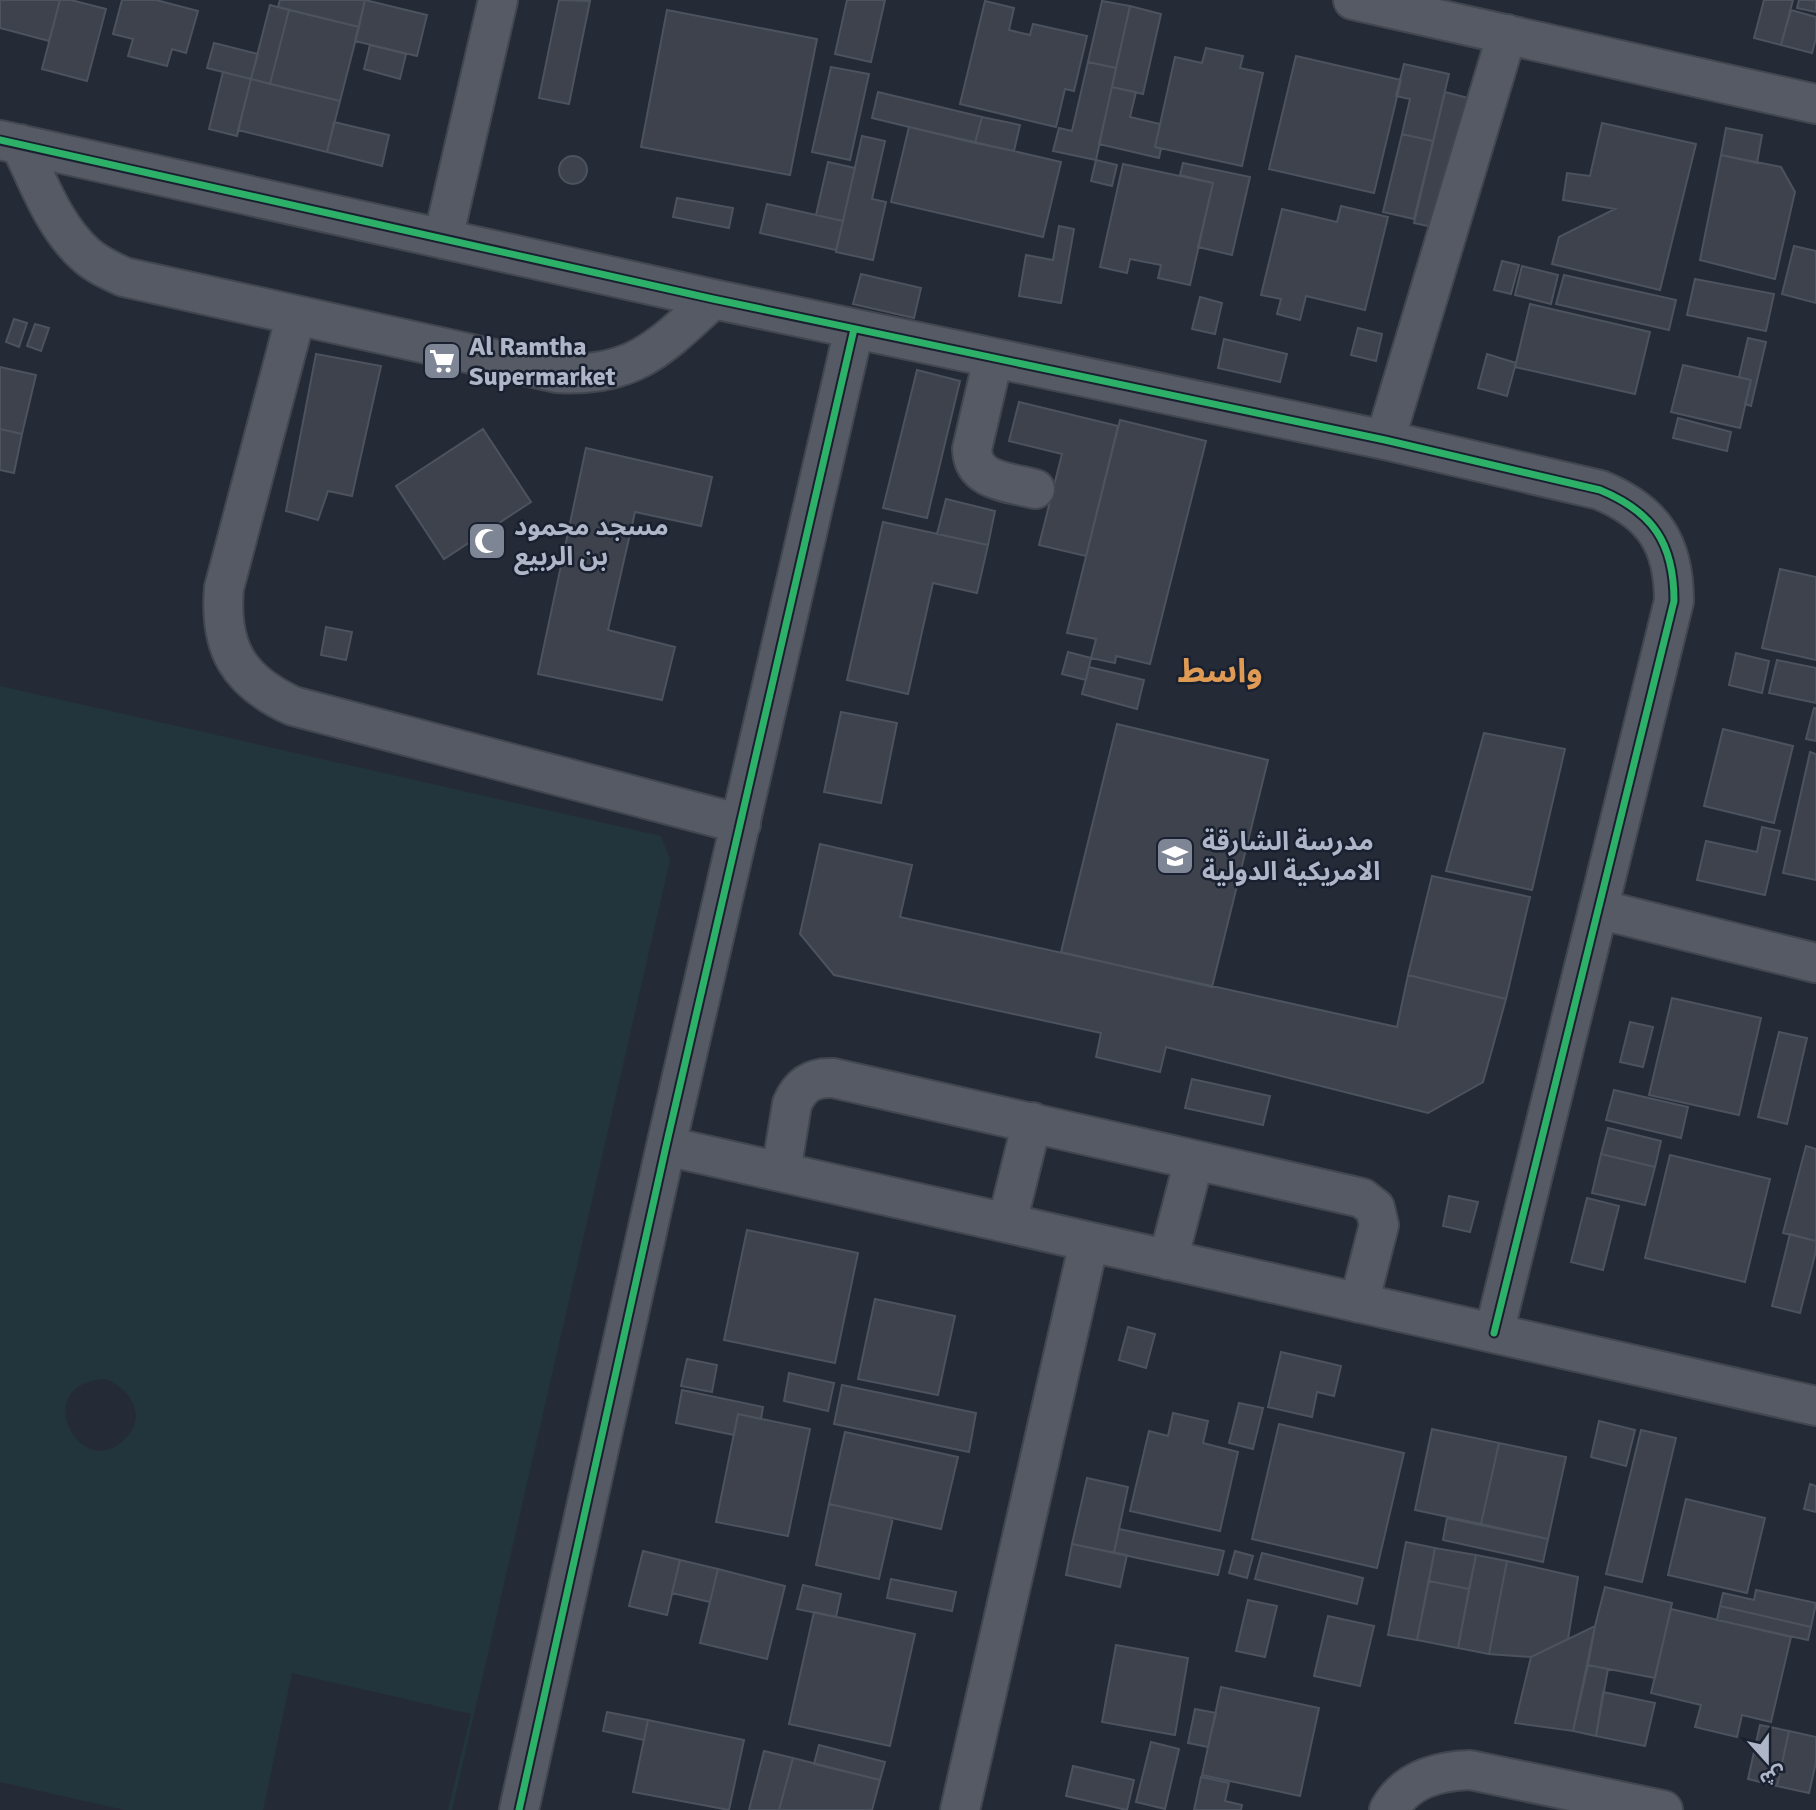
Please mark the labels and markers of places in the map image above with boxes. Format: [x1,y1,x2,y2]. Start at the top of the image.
place label: Al Ramtha Supermarket [469,331,616,393]
supermarket icon: Al Ramtha Supermarket [421,340,463,382]
place label: مسجد محمود بن الربيع [514,511,669,575]
mosque icon: مسجد محمود بن الربيع [466,520,508,562]
place label: مدرسة الشارقة الامريكية الدولية [1202,826,1380,888]
school or university icon: مدرسة الشارقة الامريكية الدولية [1154,835,1196,877]

